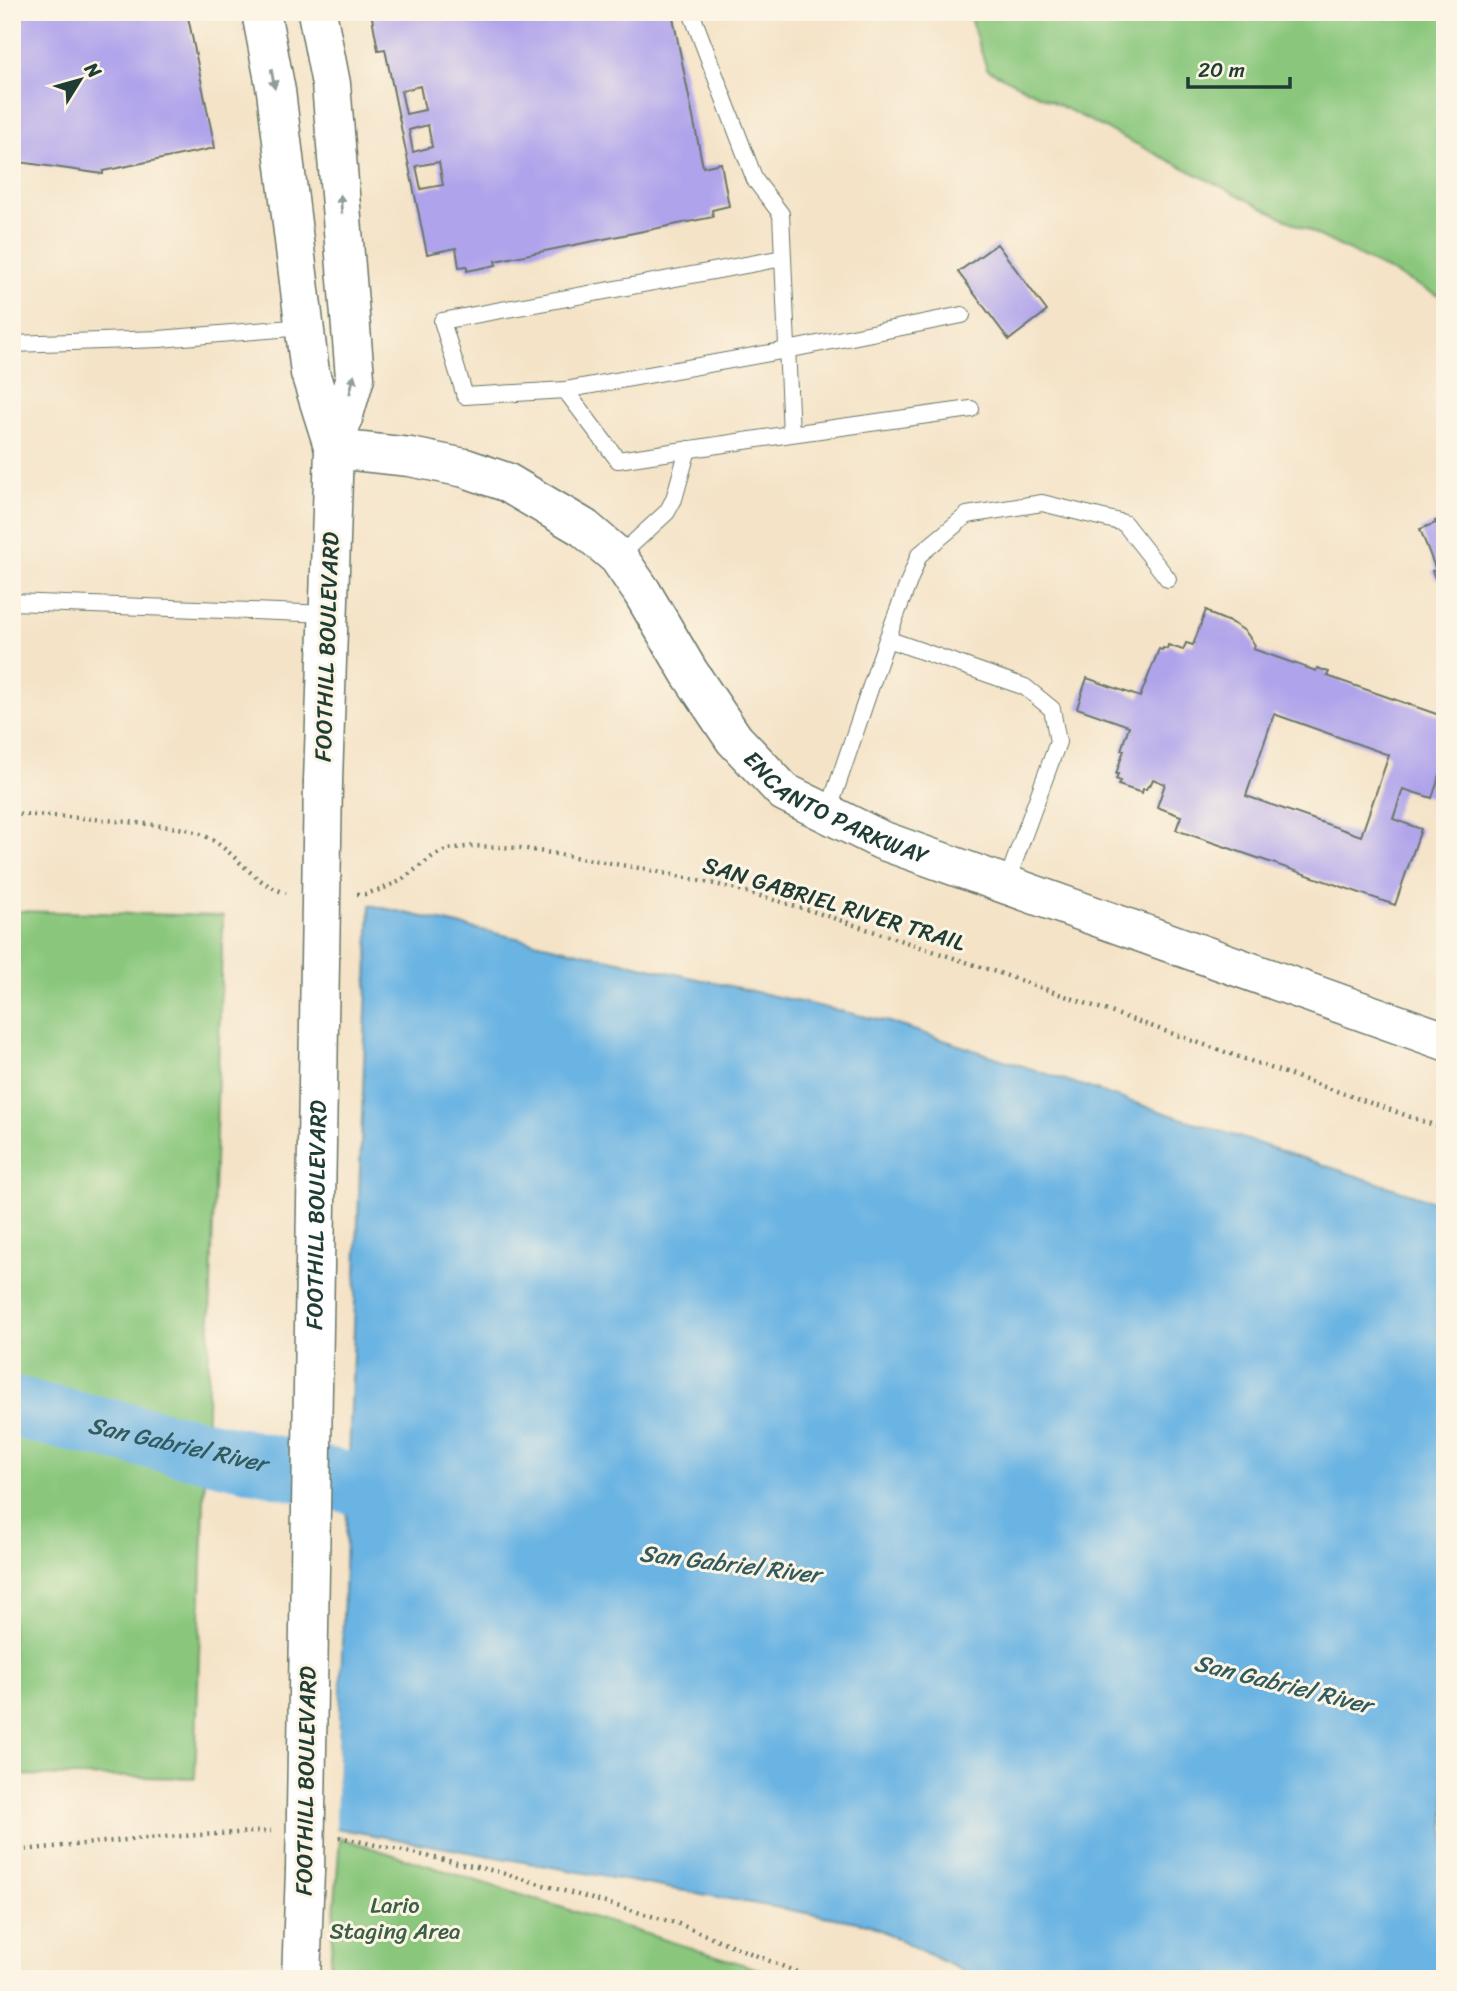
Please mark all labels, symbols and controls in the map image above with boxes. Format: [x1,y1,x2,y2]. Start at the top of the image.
north arrow [46,46,116,116]
scale bar [1188,46,1289,90]
text: 20 m [1198,51,1245,89]
text: N [75,54,111,86]
one-way arrow [268,68,279,90]
one-way arrow [335,193,346,215]
one-way arrow [347,373,358,395]
street label: FOOTHILL BOULEVARD [303,531,351,762]
street label: ENCANTO PARKWAY [734,740,935,876]
street label: SAN GABRIEL RIVER TRAIL [698,845,971,964]
street label: FOOTHILL BOULEVARD [293,1100,338,1330]
water label: San Gabriel River [84,1404,275,1486]
water label: San Gabriel River [637,1532,827,1596]
water label: San Gabriel River [1190,1642,1380,1727]
street label: FOOTHILL BOULEVARD [284,1666,329,1896]
park label: Lario Staging Area [329,1885,461,1952]

